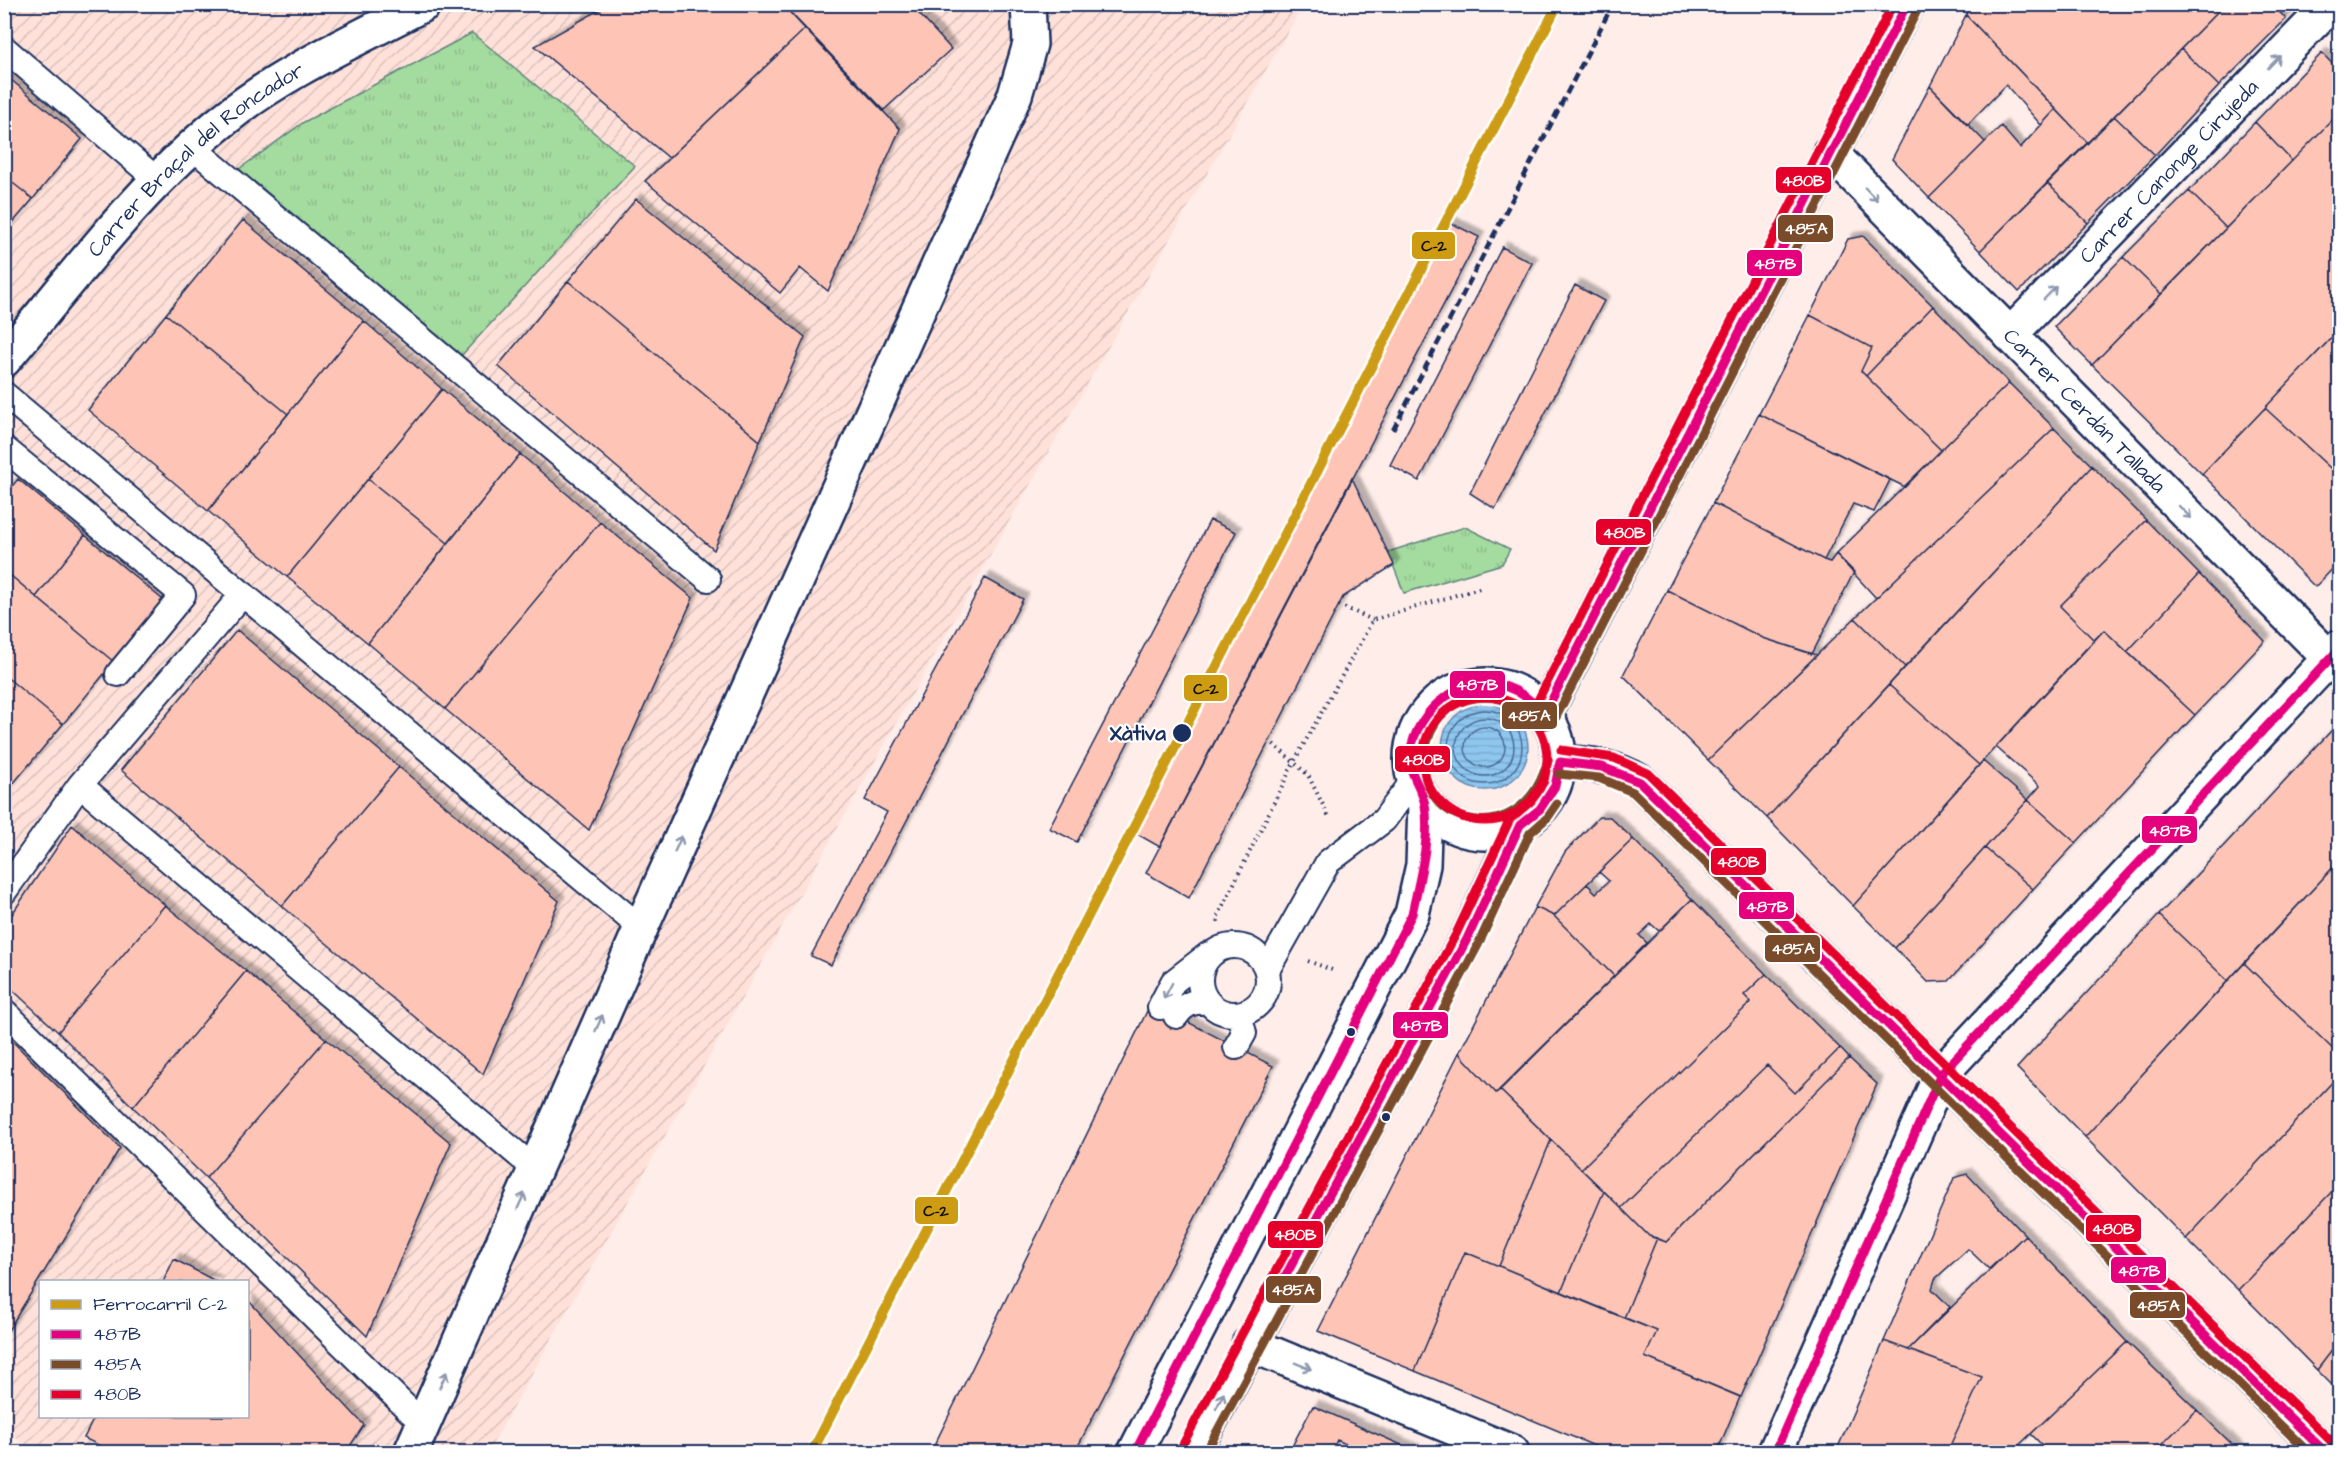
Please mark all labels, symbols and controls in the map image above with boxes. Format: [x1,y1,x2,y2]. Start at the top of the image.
street label: Carrer Braçal del Roncador [81,55,310,263]
one-way arrow [2267,55,2281,70]
street label: Carrer Canonge Cirujeda [2073,73,2265,270]
line badge: 480B [1775,166,1832,194]
text: 480B [1782,170,1825,192]
one-way arrow [1864,186,1879,201]
line badge: 485A [1777,214,1834,243]
text: 485A [1785,218,1828,240]
line badge: C-2 [1411,231,1456,260]
text: C-2 [1421,235,1448,257]
line badge: 487B [1746,249,1803,277]
text: 487B [1754,253,1797,275]
one-way arrow [2043,285,2058,300]
street label: Carrer Cerdán Tallada [1997,322,2173,500]
one-way arrow [2177,505,2192,520]
line badge: 480B [1595,518,1652,546]
text: 480B [1603,522,1646,544]
line badge: 487B [1449,670,1506,699]
line badge: C-2 [1183,674,1228,702]
text: 487B [1456,674,1499,696]
text: C-2 [1193,678,1220,700]
line badge: 485A [1501,701,1558,730]
text: 485A [1508,705,1551,727]
place label: Xàtiva [1109,719,1166,748]
marker: Xàtiva [1171,722,1193,744]
line badge: 480B [1394,745,1451,773]
text: 480B [1402,749,1445,771]
line badge: 487B [2141,815,2198,844]
text: 487B [2149,820,2192,842]
one-way arrow [673,836,685,854]
line badge: 480B [1710,847,1767,876]
text: 480B [1717,851,1760,873]
line badge: 487B [1738,891,1795,920]
text: 487B [1746,896,1789,918]
line badge: 485A [1764,934,1821,963]
text: 485A [1772,938,1815,960]
one-way arrow [1162,982,1174,999]
line badge: 487B [1392,1011,1449,1039]
one-way arrow [594,1014,606,1032]
text: 487B [1400,1015,1443,1037]
unlabelled marker [1345,1026,1357,1038]
unlabelled marker [1380,1111,1392,1123]
one-way arrow [516,1193,527,1211]
line badge: C-2 [914,1196,959,1225]
text: C-2 [923,1200,950,1222]
line badge: 480B [2085,1214,2142,1243]
text: 480B [2092,1218,2135,1240]
line badge: 480B [1267,1220,1324,1249]
text: 480B [1274,1224,1317,1246]
line badge: 487B [2110,1256,2167,1284]
text: 487B [2118,1260,2161,1282]
line badge: 485A [1265,1275,1322,1304]
text: 485A [1272,1279,1315,1301]
legend [39,1280,249,1418]
line badge: 485A [2129,1291,2186,1319]
text: Ferrocarril C-2 [93,1292,228,1317]
text: 485A [2137,1295,2180,1317]
text: 487B [93,1322,141,1347]
text: 485A [93,1352,142,1377]
one-way arrow [1293,1361,1312,1372]
one-way arrow [437,1371,449,1389]
text: 480B [93,1382,141,1407]
one-way arrow [1215,1392,1226,1410]

